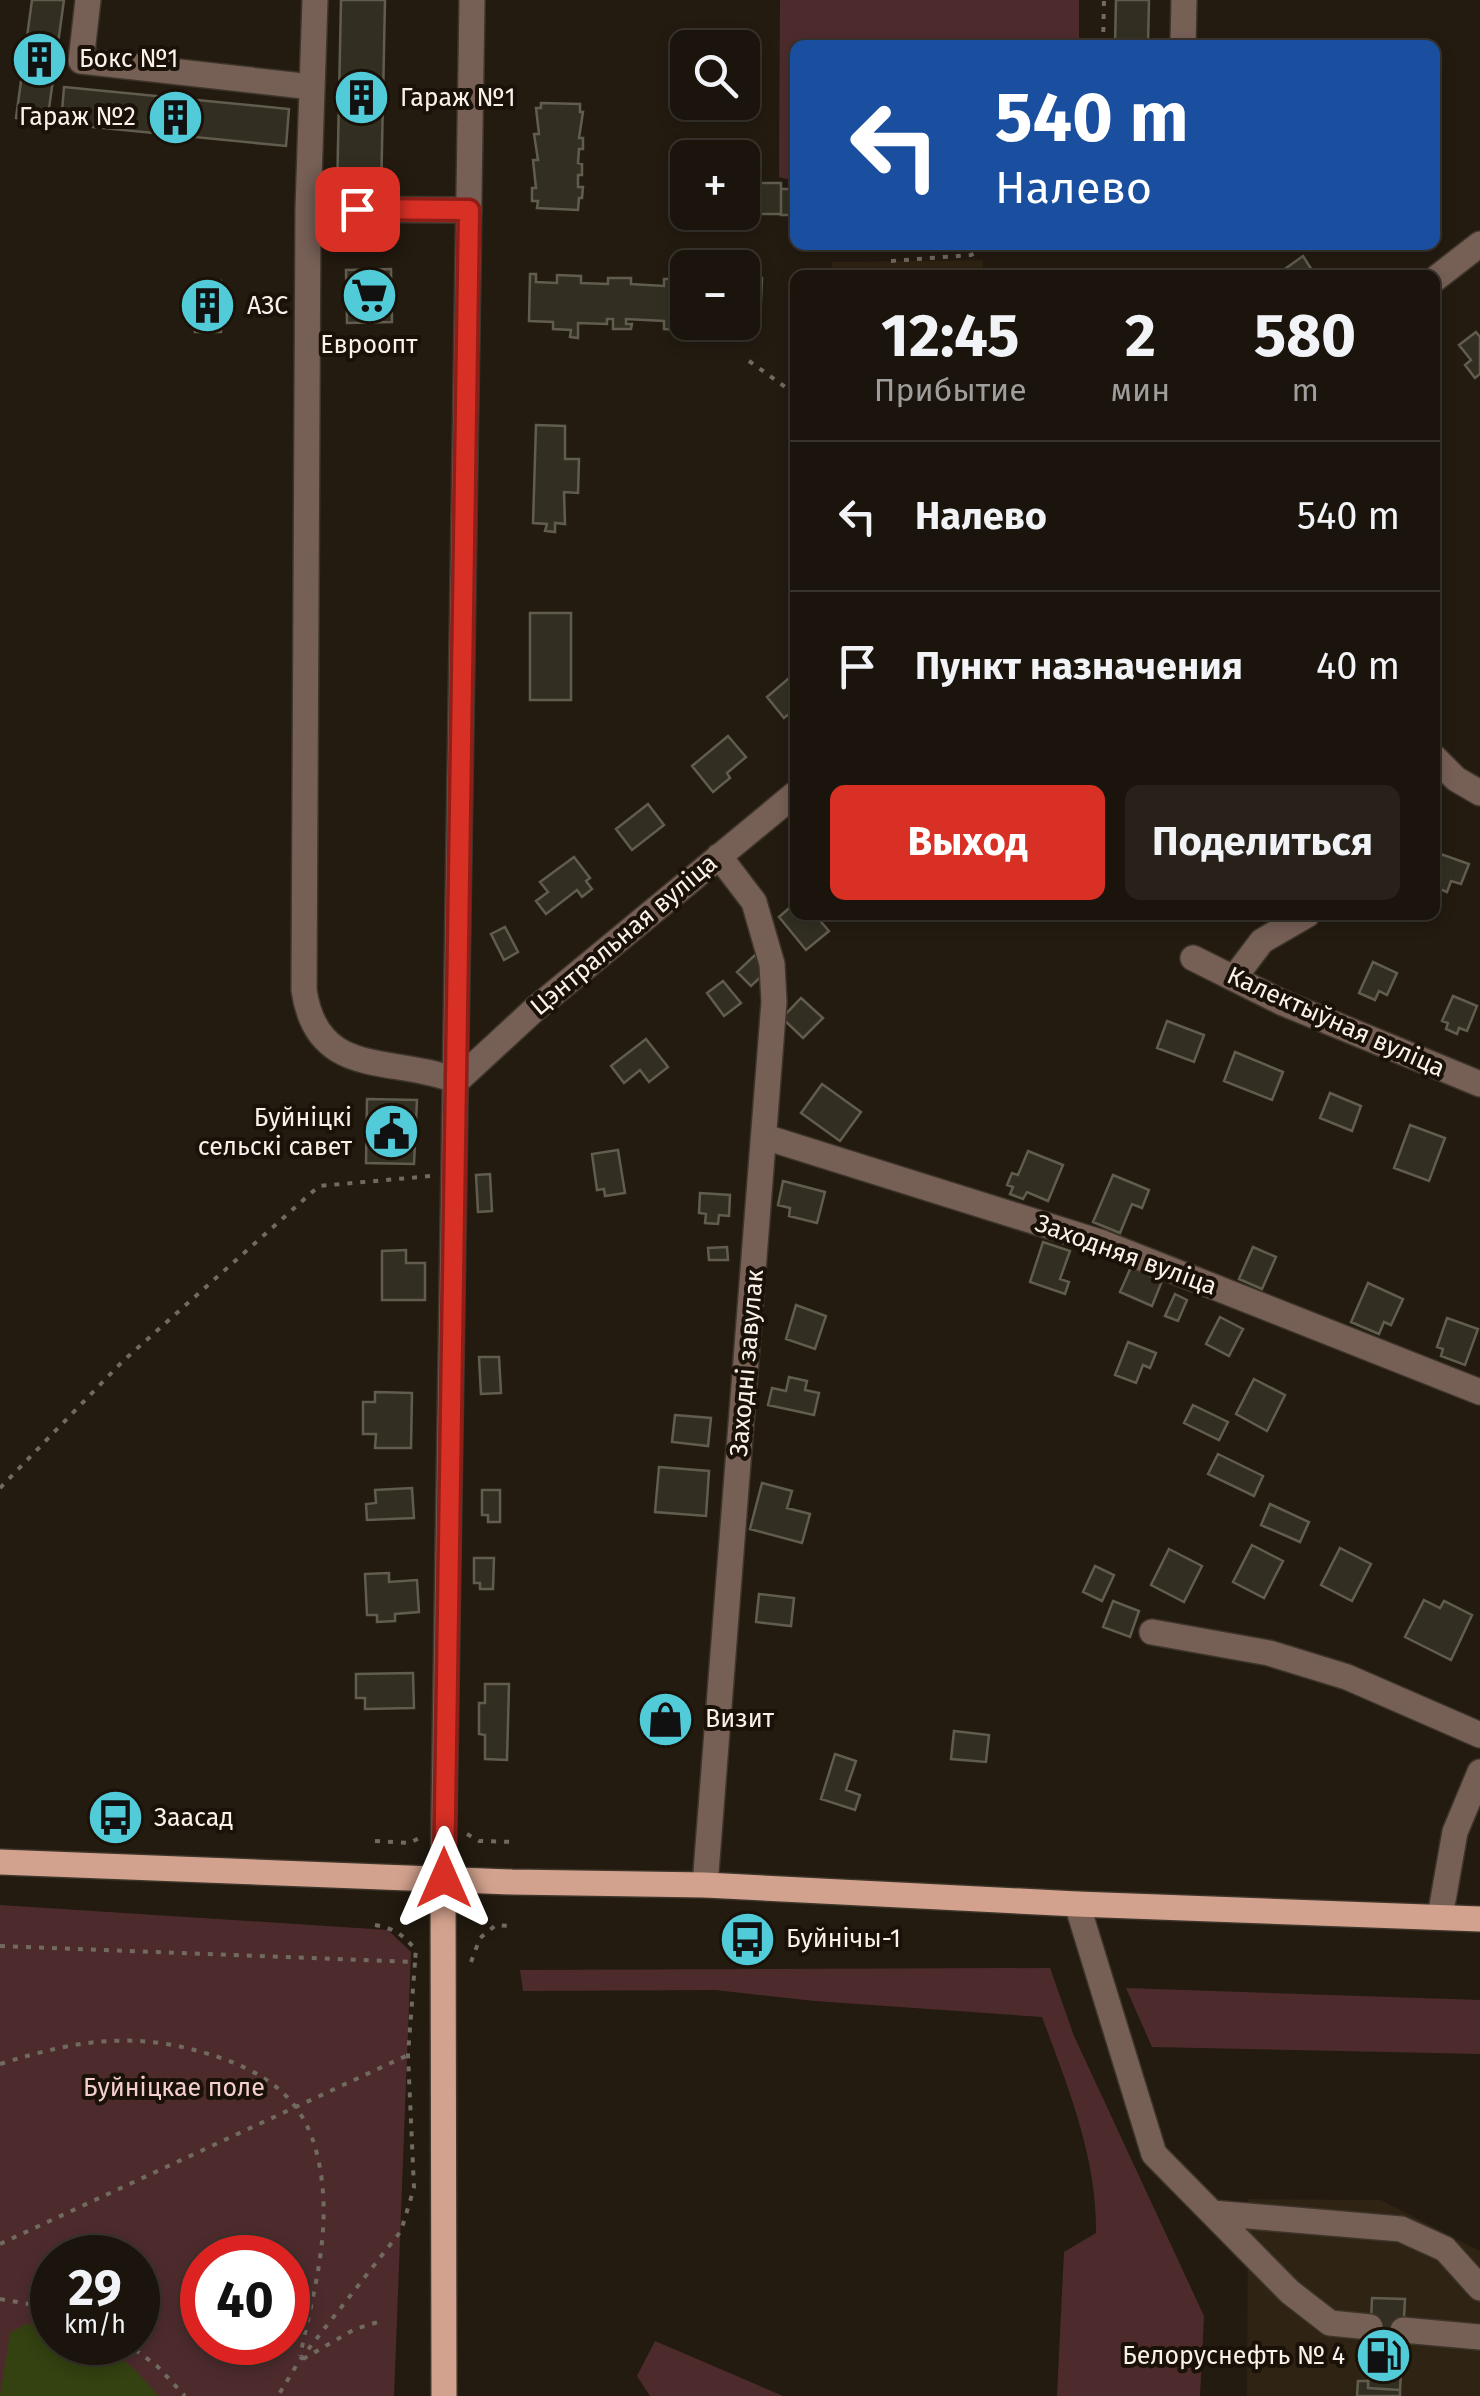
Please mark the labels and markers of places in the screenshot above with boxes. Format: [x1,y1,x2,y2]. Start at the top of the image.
building icon: Бокс №1 [10,29,70,89]
place label: Бокс №1 [79,44,178,74]
building icon: Гараж №1 [331,68,391,128]
place label: Гараж №1 [400,83,515,113]
building icon: Гараж №2 [145,87,205,147]
place label: Гараж №2 [19,102,136,132]
pin [315,167,400,252]
supermarket icon: Евроопт [339,266,399,326]
building icon: АЗС [178,276,238,336]
place label: АЗС [247,291,288,321]
place label: Евроопт [320,330,418,360]
public building icon: Буйніцкі сельскі савет [361,1102,421,1162]
place label: Буйніцкі сельскі савет [198,1103,353,1162]
shop icon: Визит [636,1689,696,1749]
place label: Визит [705,1704,775,1734]
bus stop icon: Заасад [85,1788,145,1848]
place label: Заасад [154,1803,233,1833]
bus stop icon: Буйнічы-1 [717,1909,777,1969]
place label: Буйнічы-1 [786,1924,901,1954]
fuel station icon: Белоруснефть № 4 [1354,2326,1414,2386]
place label: Белоруснефть № 4 [1122,2341,1345,2371]

